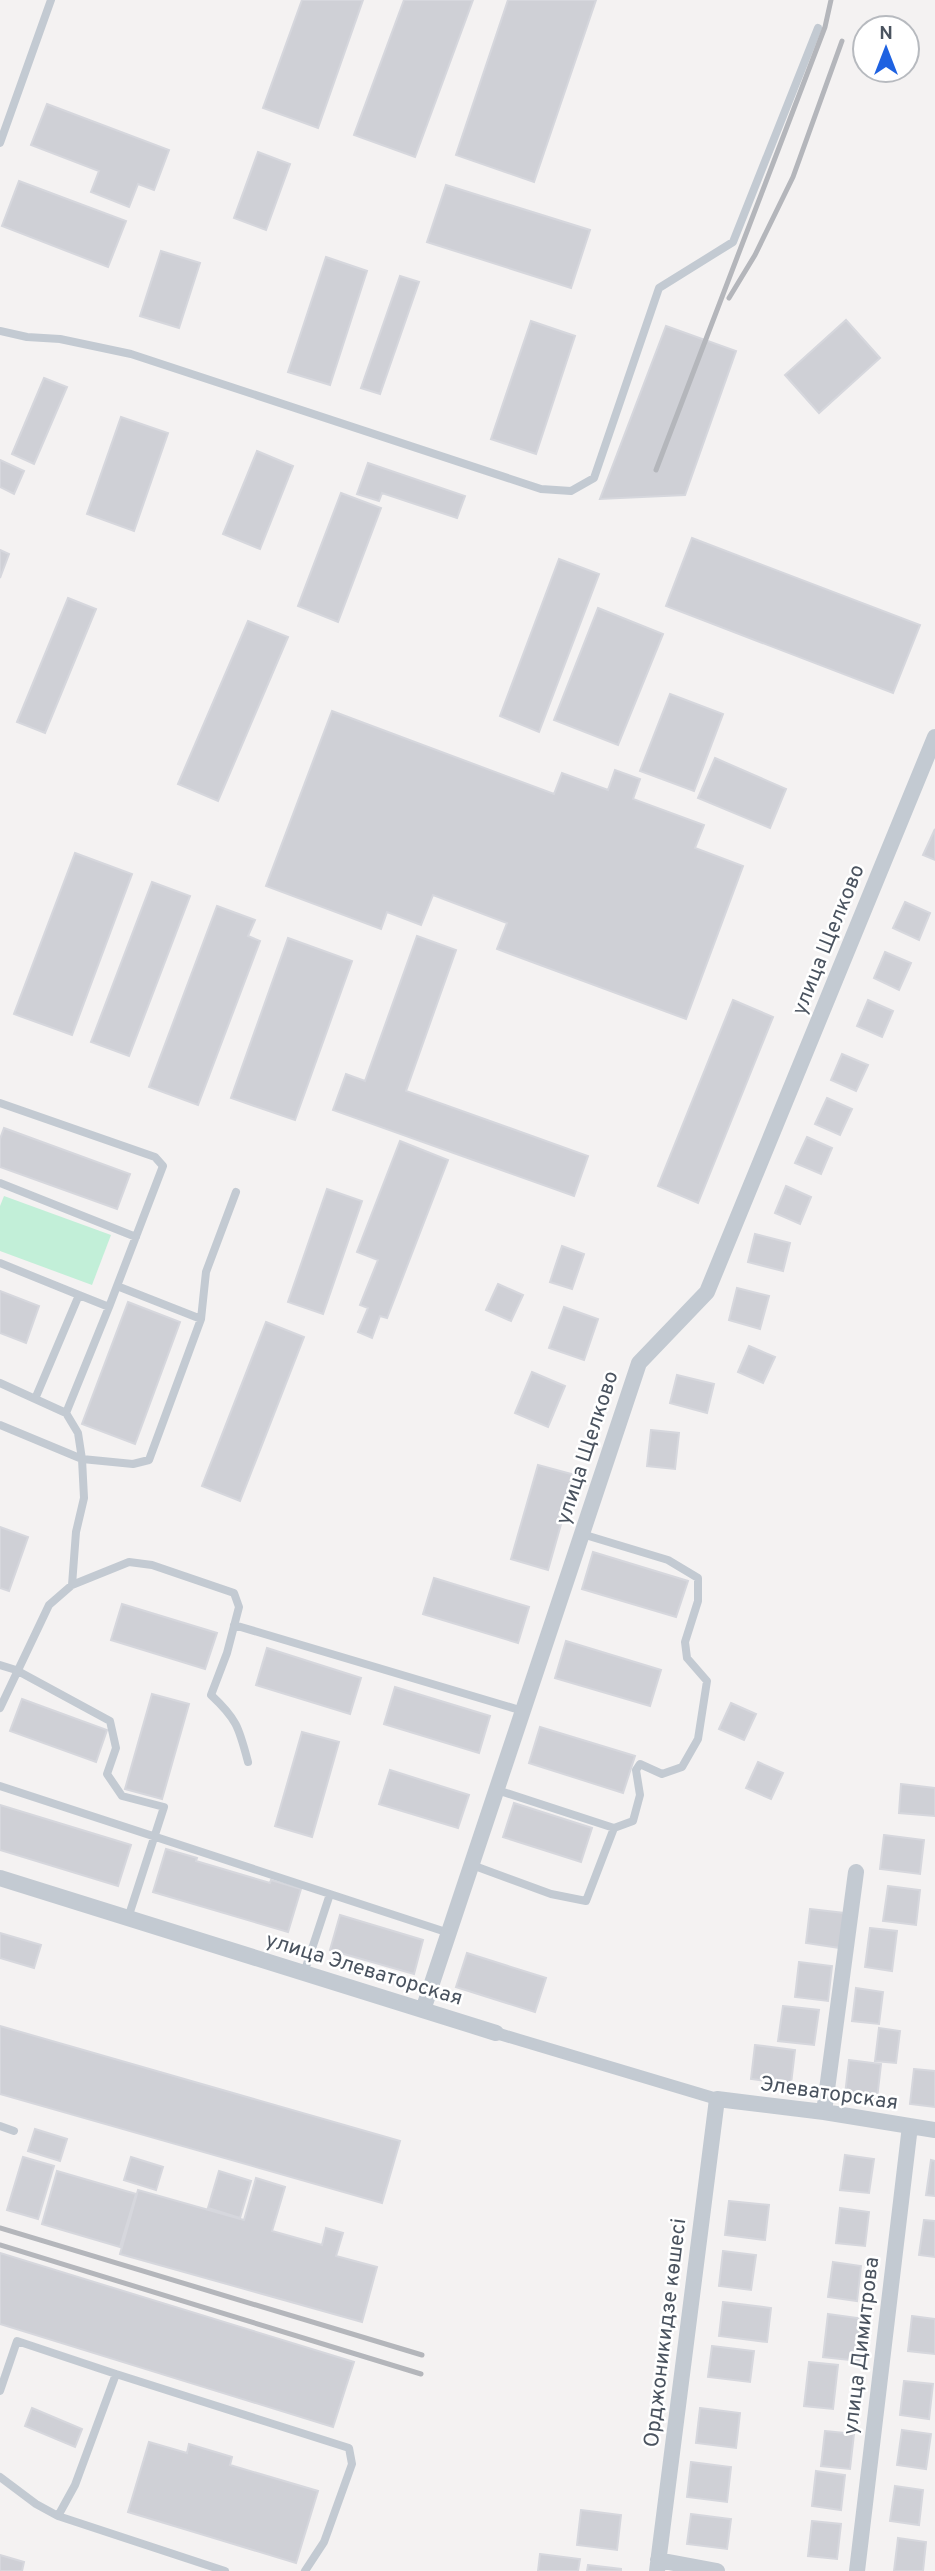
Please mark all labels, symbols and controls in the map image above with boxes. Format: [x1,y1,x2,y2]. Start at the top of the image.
north arrow [851,14,921,84]
text: N [879,22,893,46]
street label: улица Щелково [787,861,871,1019]
street label: улица Щелково [550,1368,626,1528]
street label: улица Элеваторская [262,1927,466,2013]
street label: Элеваторская [758,2071,900,2117]
street label: Орджоникидзе көшесі [639,2217,693,2449]
street label: улица Димитрова [838,2255,886,2437]

